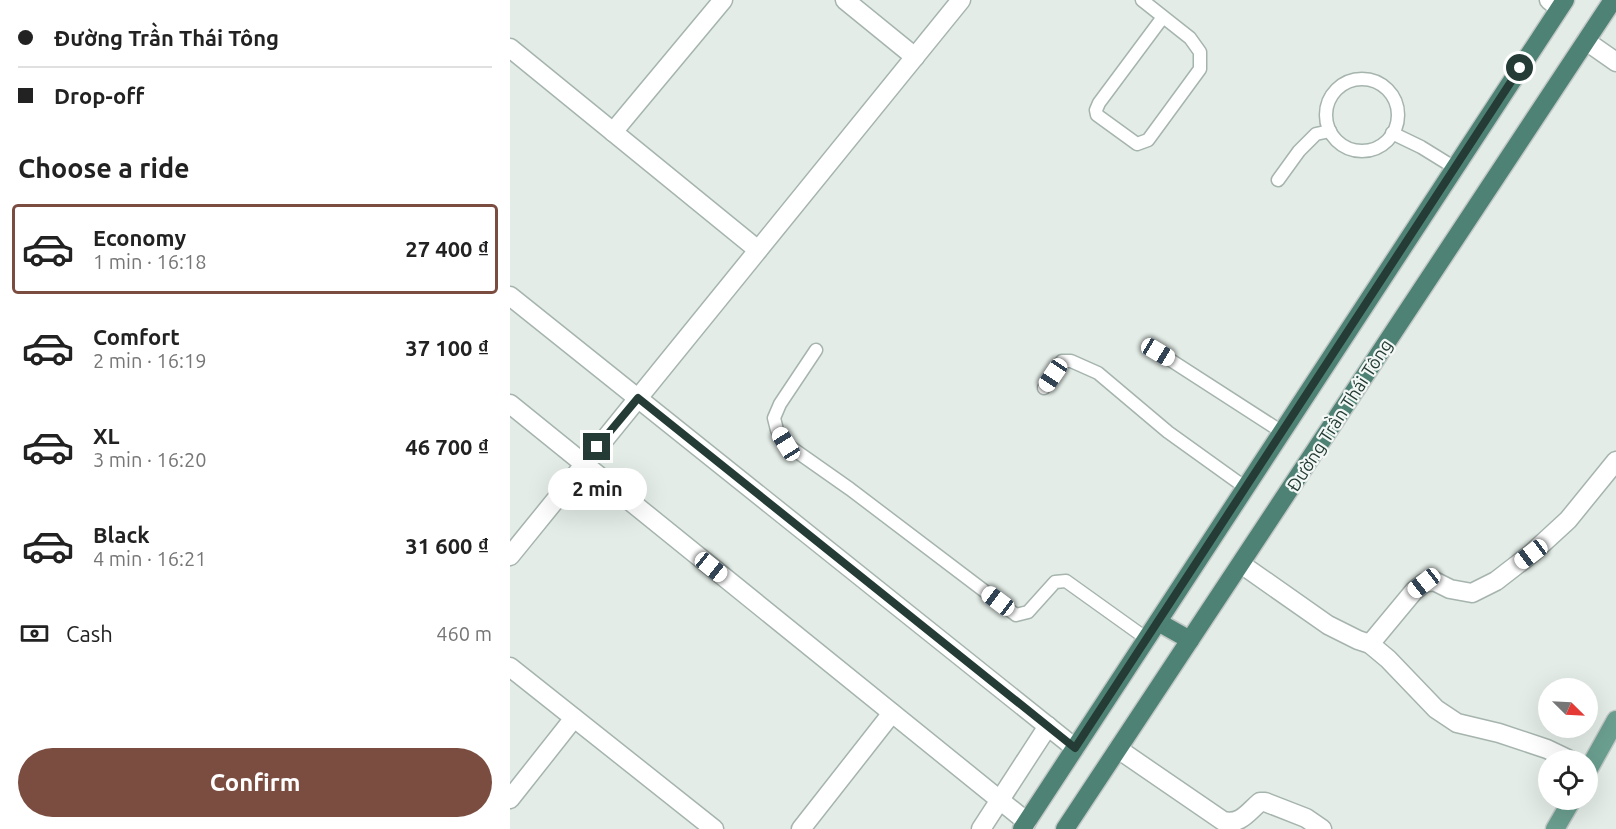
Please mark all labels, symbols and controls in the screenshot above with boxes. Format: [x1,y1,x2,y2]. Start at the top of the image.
text: Đường Trần Thái Tông [54,25,279,50]
route start [1506,54,1533,81]
text: Drop-off [54,83,144,108]
text: Choose a ride [18,153,190,183]
icon: car [21,222,75,276]
text: Economy [93,225,186,250]
text: 27 400 ₫ [405,236,489,261]
text: 1 min · 16:18 [93,250,207,273]
icon: car [21,321,75,375]
text: Comfort [93,324,180,349]
street label: Đường Trần Thái Tông [1280,334,1396,495]
text: 37 100 ₫ [405,335,489,360]
car [1138,335,1178,369]
text: 2 min · 16:19 [93,349,207,372]
car [1035,355,1071,395]
icon: car [21,420,75,474]
text: XL [93,423,120,448]
car [769,424,803,464]
route end [583,433,610,460]
text: 46 700 ₫ [405,434,489,459]
text: 3 min · 16:20 [93,448,207,471]
callout: 2 min [548,468,646,510]
text: 2 min [572,477,623,500]
icon: car [21,519,75,573]
text: Black [93,522,150,547]
text: 31 600 ₫ [405,533,489,558]
car [1511,536,1551,572]
text: 4 min · 16:21 [93,547,207,570]
car [691,549,731,585]
car [1404,565,1444,601]
car [978,583,1018,619]
icon: cash [18,617,51,650]
text: Cash [66,621,113,646]
text: 460 m [436,622,492,645]
north arrow [1538,678,1598,738]
map controls [1538,678,1598,810]
button: Confirm [18,748,492,817]
button: locate [1538,750,1598,810]

